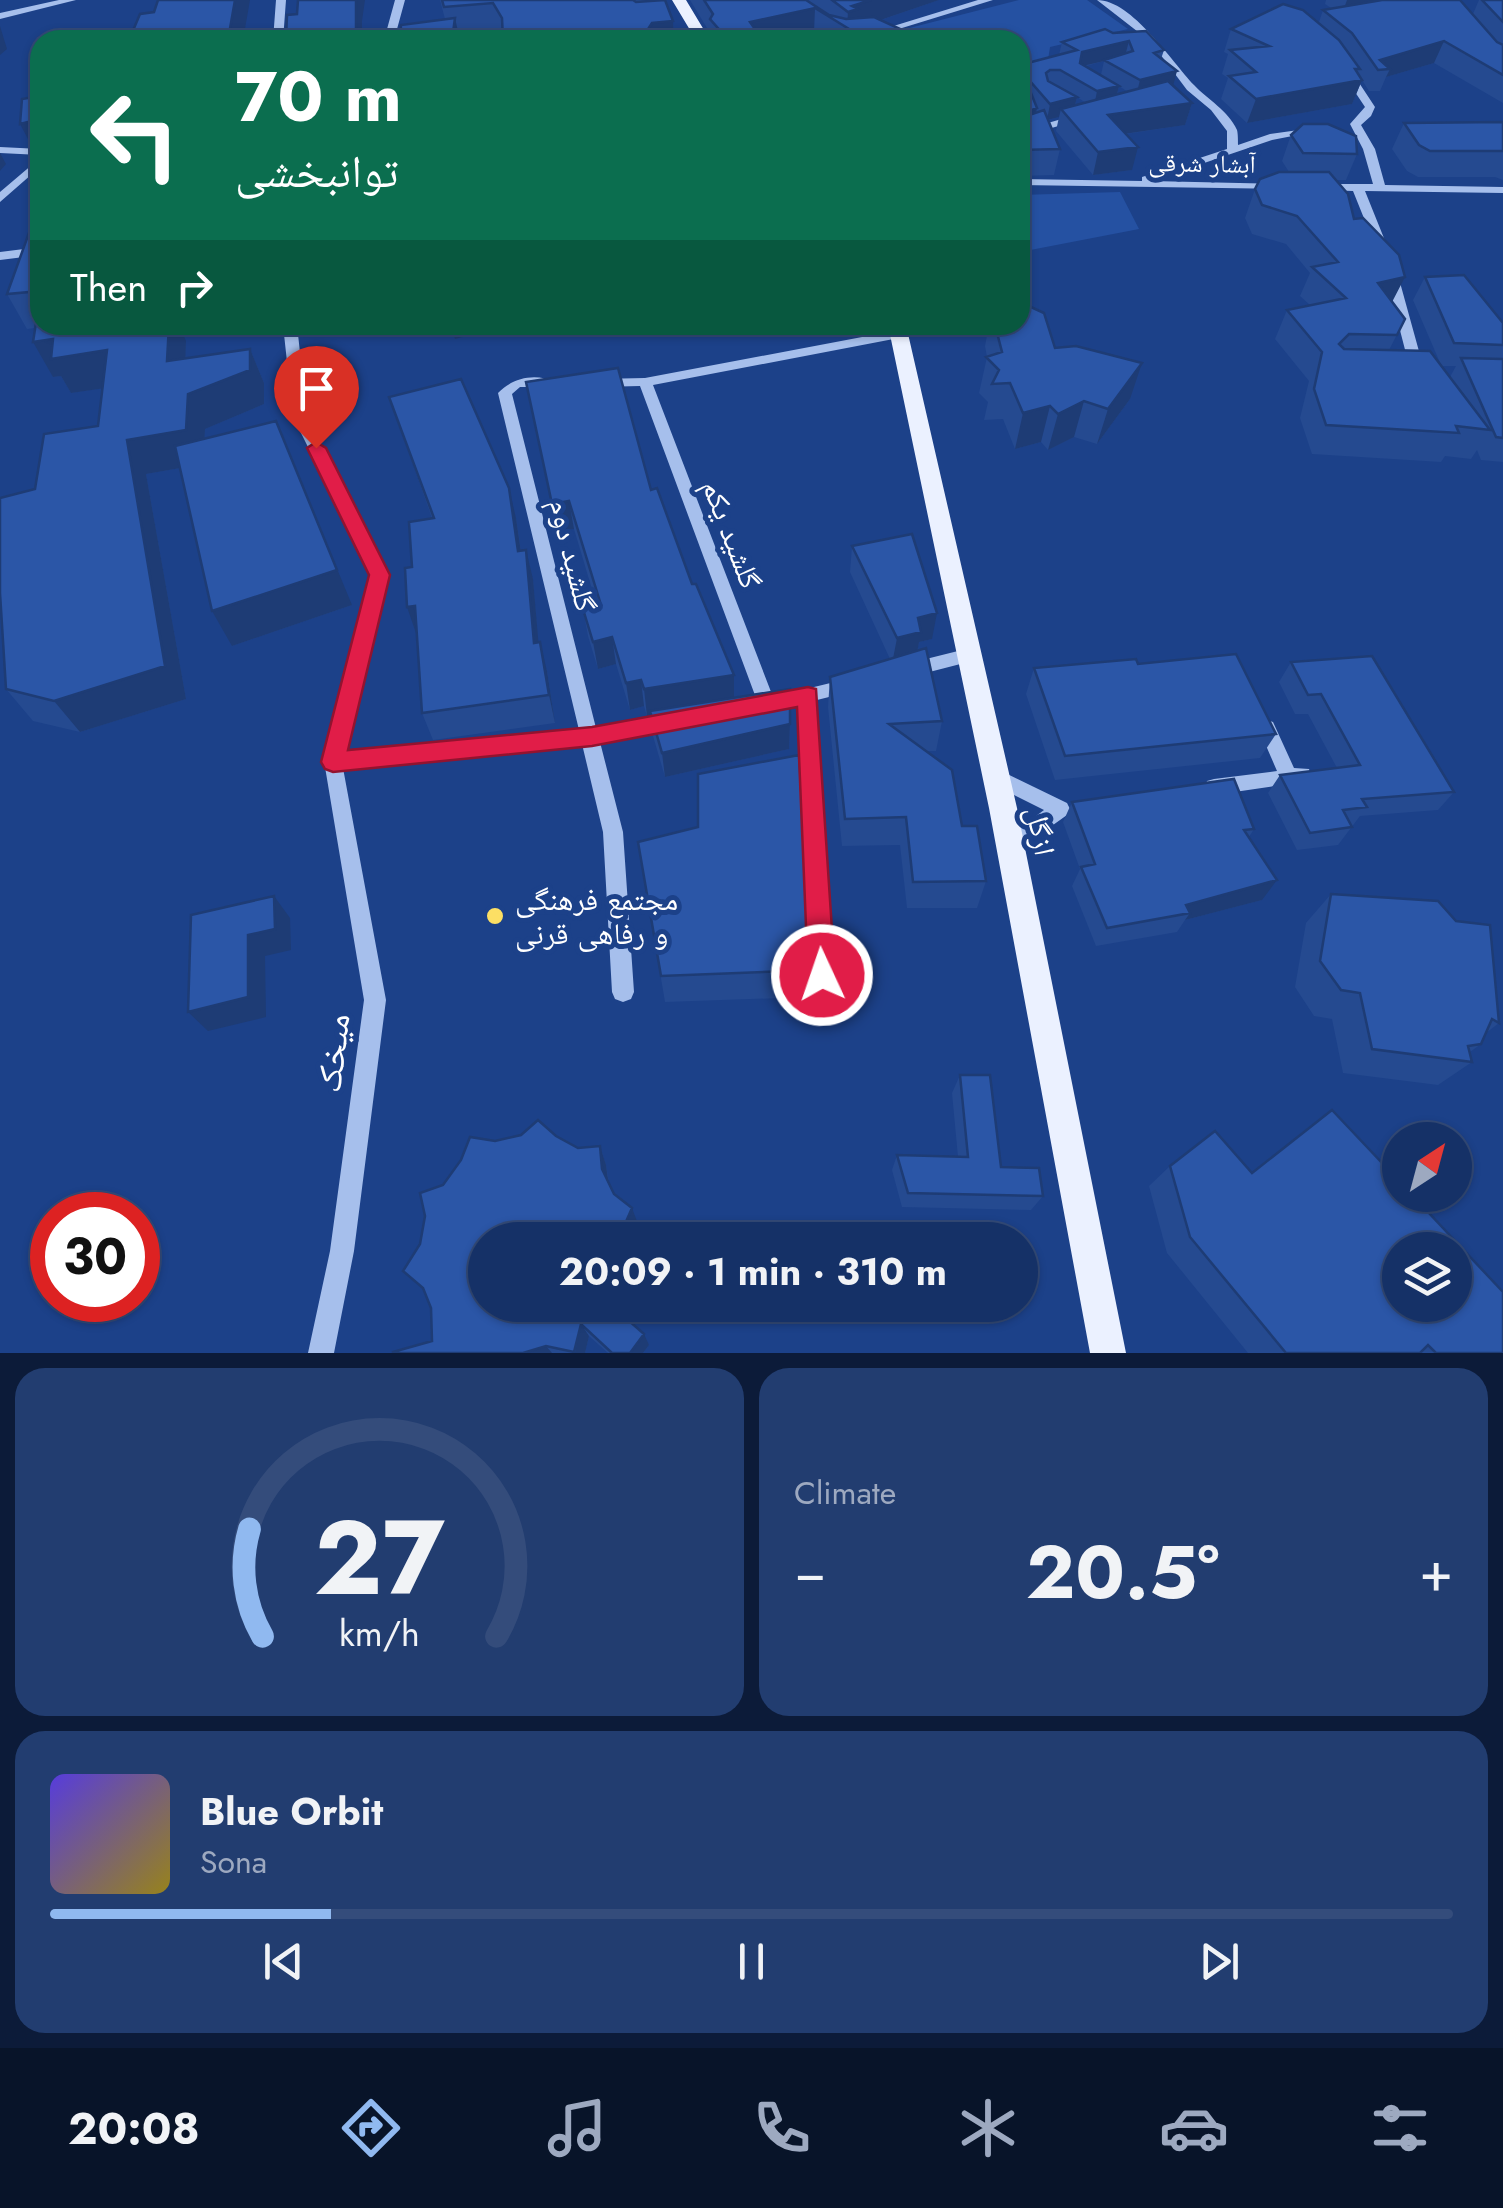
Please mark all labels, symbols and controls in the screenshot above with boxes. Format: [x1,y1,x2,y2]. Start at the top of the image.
text: 70 m [235,46,402,147]
icon: left [70,70,200,200]
text: توانبخشی [235,139,398,204]
street label: آبشار شرقی [1148,144,1257,182]
text: Then [70,260,147,315]
icon: right [167,260,222,315]
pin [274,346,359,449]
icon: arrive [289,361,344,416]
street label: گلشيد يكم [692,473,772,595]
street label: گلشيد دوم [538,494,608,616]
street label: ازگل [1015,803,1067,859]
place label: مجتمع فرهنگی و رفاهی قرنی [515,878,678,955]
marker: مجتمع فرهنگی و رفاهی قرنی [484,905,506,927]
position arrow [770,923,874,1027]
street label: میخک [303,1011,363,1095]
north arrow [1382,1122,1472,1212]
map controls [1382,1122,1472,1322]
speed limit sign: 30 [30,1192,160,1322]
button: layers [1382,1232,1472,1322]
text: 20:09 · 1 min · 310 m [559,1244,947,1299]
text: Climate [794,1470,896,1516]
text: 27 [314,1483,445,1633]
text: 20.5° [1026,1518,1220,1626]
text: − [794,1532,826,1612]
text: + [1419,1532,1453,1612]
text: km/h [339,1608,420,1659]
text: Blue Orbit [200,1784,383,1839]
text: Sona [200,1839,267,1885]
icon: previous [256,1934,311,1989]
icon: pause [724,1934,779,1989]
icon: next [1192,1934,1247,1989]
icon: directions [336,2093,406,2163]
icon: music [542,2093,612,2163]
icon: phone [747,2093,817,2163]
icon: climate [953,2093,1023,2163]
icon: car [1159,2093,1229,2163]
icon: filters [1365,2093,1435,2163]
text: 20:08 [68,2096,200,2161]

